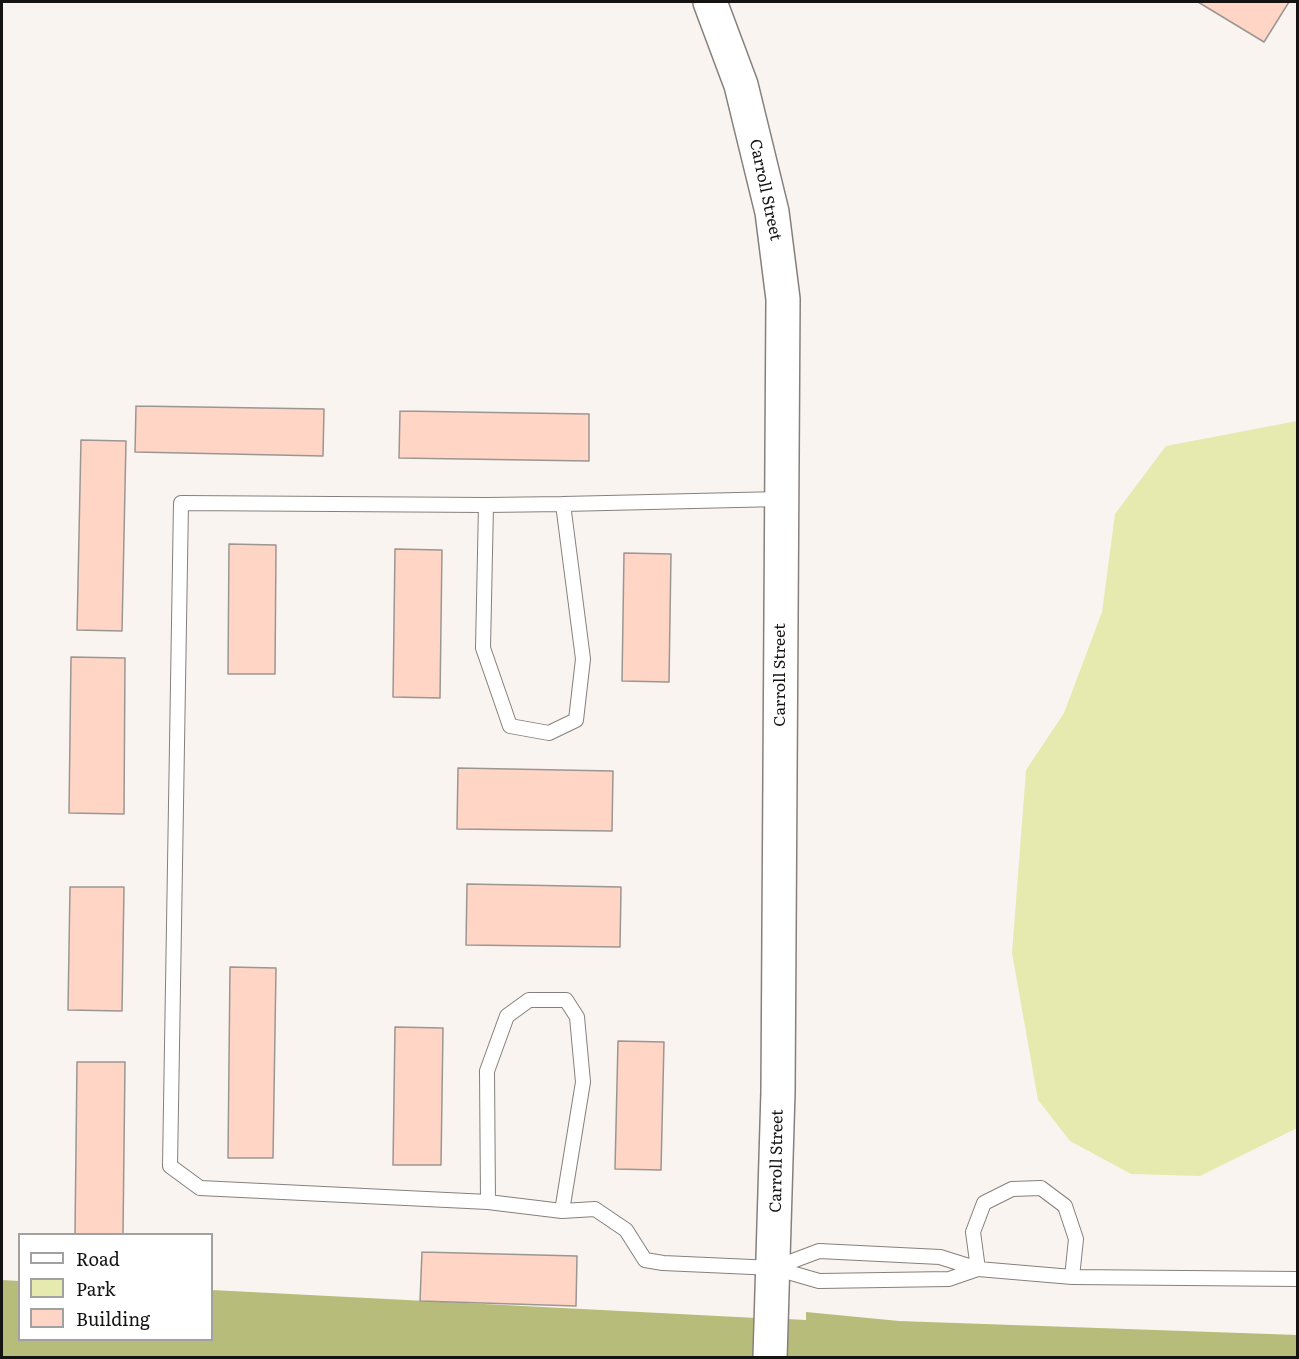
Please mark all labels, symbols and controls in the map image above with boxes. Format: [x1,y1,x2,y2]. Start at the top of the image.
street label: Carroll Street [745,137,785,243]
street label: Carroll Street [770,623,790,727]
street label: Carroll Street [767,1109,787,1213]
legend [18,1233,213,1341]
text: Road [76,1245,120,1272]
text: Park [76,1275,115,1302]
text: Building [76,1305,150,1332]

